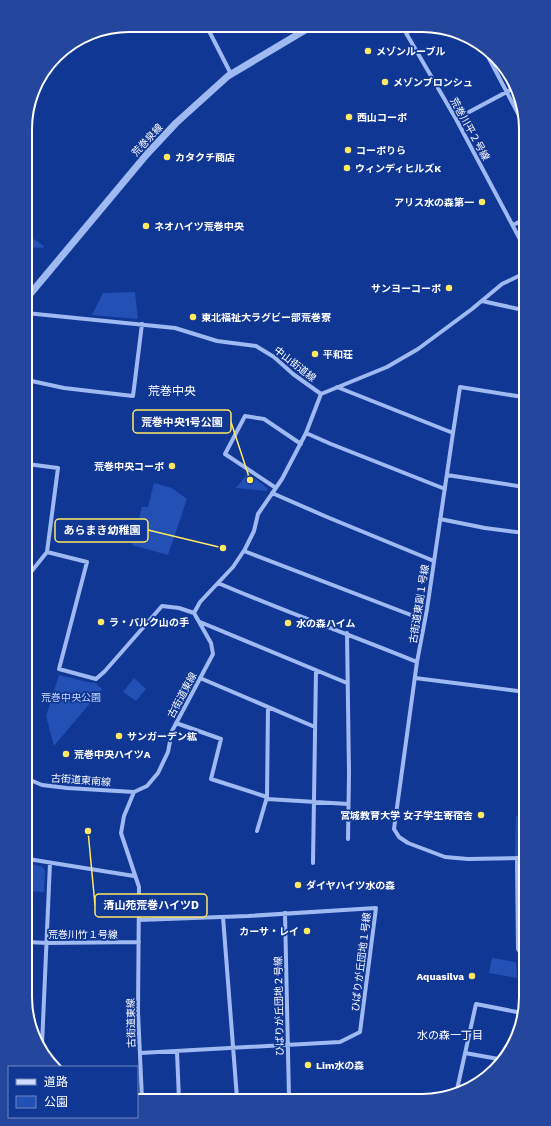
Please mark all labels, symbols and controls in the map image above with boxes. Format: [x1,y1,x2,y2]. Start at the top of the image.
marker: メゾンルーブル [363,46,373,56]
place label: メゾンルーブル [376,46,445,57]
marker: メゾンブロンシュ [380,77,390,87]
place label: メゾンブロンシュ [393,77,473,88]
street label: 荒巻川平２号線 [448,96,492,162]
marker: 西山コーポ [344,112,354,122]
place label: 西山コーポ [357,112,407,123]
street label: 荒巻泉線 [129,122,165,158]
marker: コーポりら [343,145,353,155]
place label: コーポりら [356,145,406,156]
marker: カタクチ商店 [162,152,172,162]
place label: カタクチ商店 [175,152,235,163]
marker: ウィンディヒルズK [342,163,352,173]
place label: ウィンディヒルズK [355,163,441,174]
place label: アリス水の森第一 [394,197,474,208]
marker: アリス水の森第一 [477,197,487,207]
marker: ネオハイツ荒巻中央 [141,221,151,231]
place label: ネオハイツ荒巻中央 [154,221,245,232]
place label: サンヨーコーポ [371,283,441,294]
marker: サンヨーコーポ [444,283,454,293]
marker: 東北福祉大ラグビー部荒巻寮 [188,312,198,322]
place label: 東北福祉大ラグビー部荒巻寮 [201,312,331,323]
street label: 中山街道線 [272,344,318,384]
marker: 平和荘 [310,349,320,359]
place label: 平和荘 [323,349,353,360]
district label: 荒巻中央 [148,384,196,398]
callout: 荒巻中央1号公園 [133,410,231,433]
text: 荒巻中央1号公園 [141,416,223,429]
place label: 荒巻中央コーポ [94,461,164,472]
marker: 荒巻中央コーポ [167,461,177,471]
callout: あらまき幼稚園 [55,519,148,542]
text: あらまき幼稚園 [64,524,141,537]
street label: 古街道東副１号線 [407,564,431,644]
marker: ラ・パルク山の手 [96,617,106,627]
place label: ラ・パルク山の手 [109,617,189,628]
marker: 水の森ハイム [283,618,293,628]
place label: 水の森ハイム [296,618,356,629]
street label: 古街道東線 [165,670,199,720]
park label: 荒巻中央公園 [41,692,101,703]
marker: サンガーデン紘 [114,731,124,741]
place label: サンガーデン紘 [127,731,197,742]
marker: 荒巻中央ハイツA [61,749,71,759]
place label: 荒巻中央ハイツA [74,749,151,760]
street label: 古街道東南線 [51,772,111,788]
place label: 宮城教育大学 女子学生寄宿舎 [340,810,473,821]
marker: 宮城教育大学 女子学生寄宿舎 [476,810,486,820]
marker: ダイヤハイツ水の森 [293,880,303,890]
place label: ダイヤハイツ水の森 [306,880,395,891]
callout: 清山苑荒巻ハイツD [95,894,207,917]
text: 清山苑荒巻ハイツD [103,899,199,912]
street label: ひばりが丘団地１号線 [349,912,373,1012]
place label: カーサ・レイ [239,926,299,937]
marker: カーサ・レイ [302,926,312,936]
street label: 荒巻川竹１号線 [48,929,118,940]
street label: ひばりが丘団地２号線 [273,956,285,1056]
place label: Aquasilva [416,971,464,982]
marker: Aquasilva [467,971,477,981]
street label: 古街道東線 [125,998,137,1048]
district label: 水の森一丁目 [417,1029,483,1042]
marker: Lim水の森 [303,1060,313,1070]
place label: Lim水の森 [316,1060,364,1071]
legend [8,1066,138,1118]
text: 道路 [44,1075,68,1089]
text: 公園 [44,1095,68,1109]

